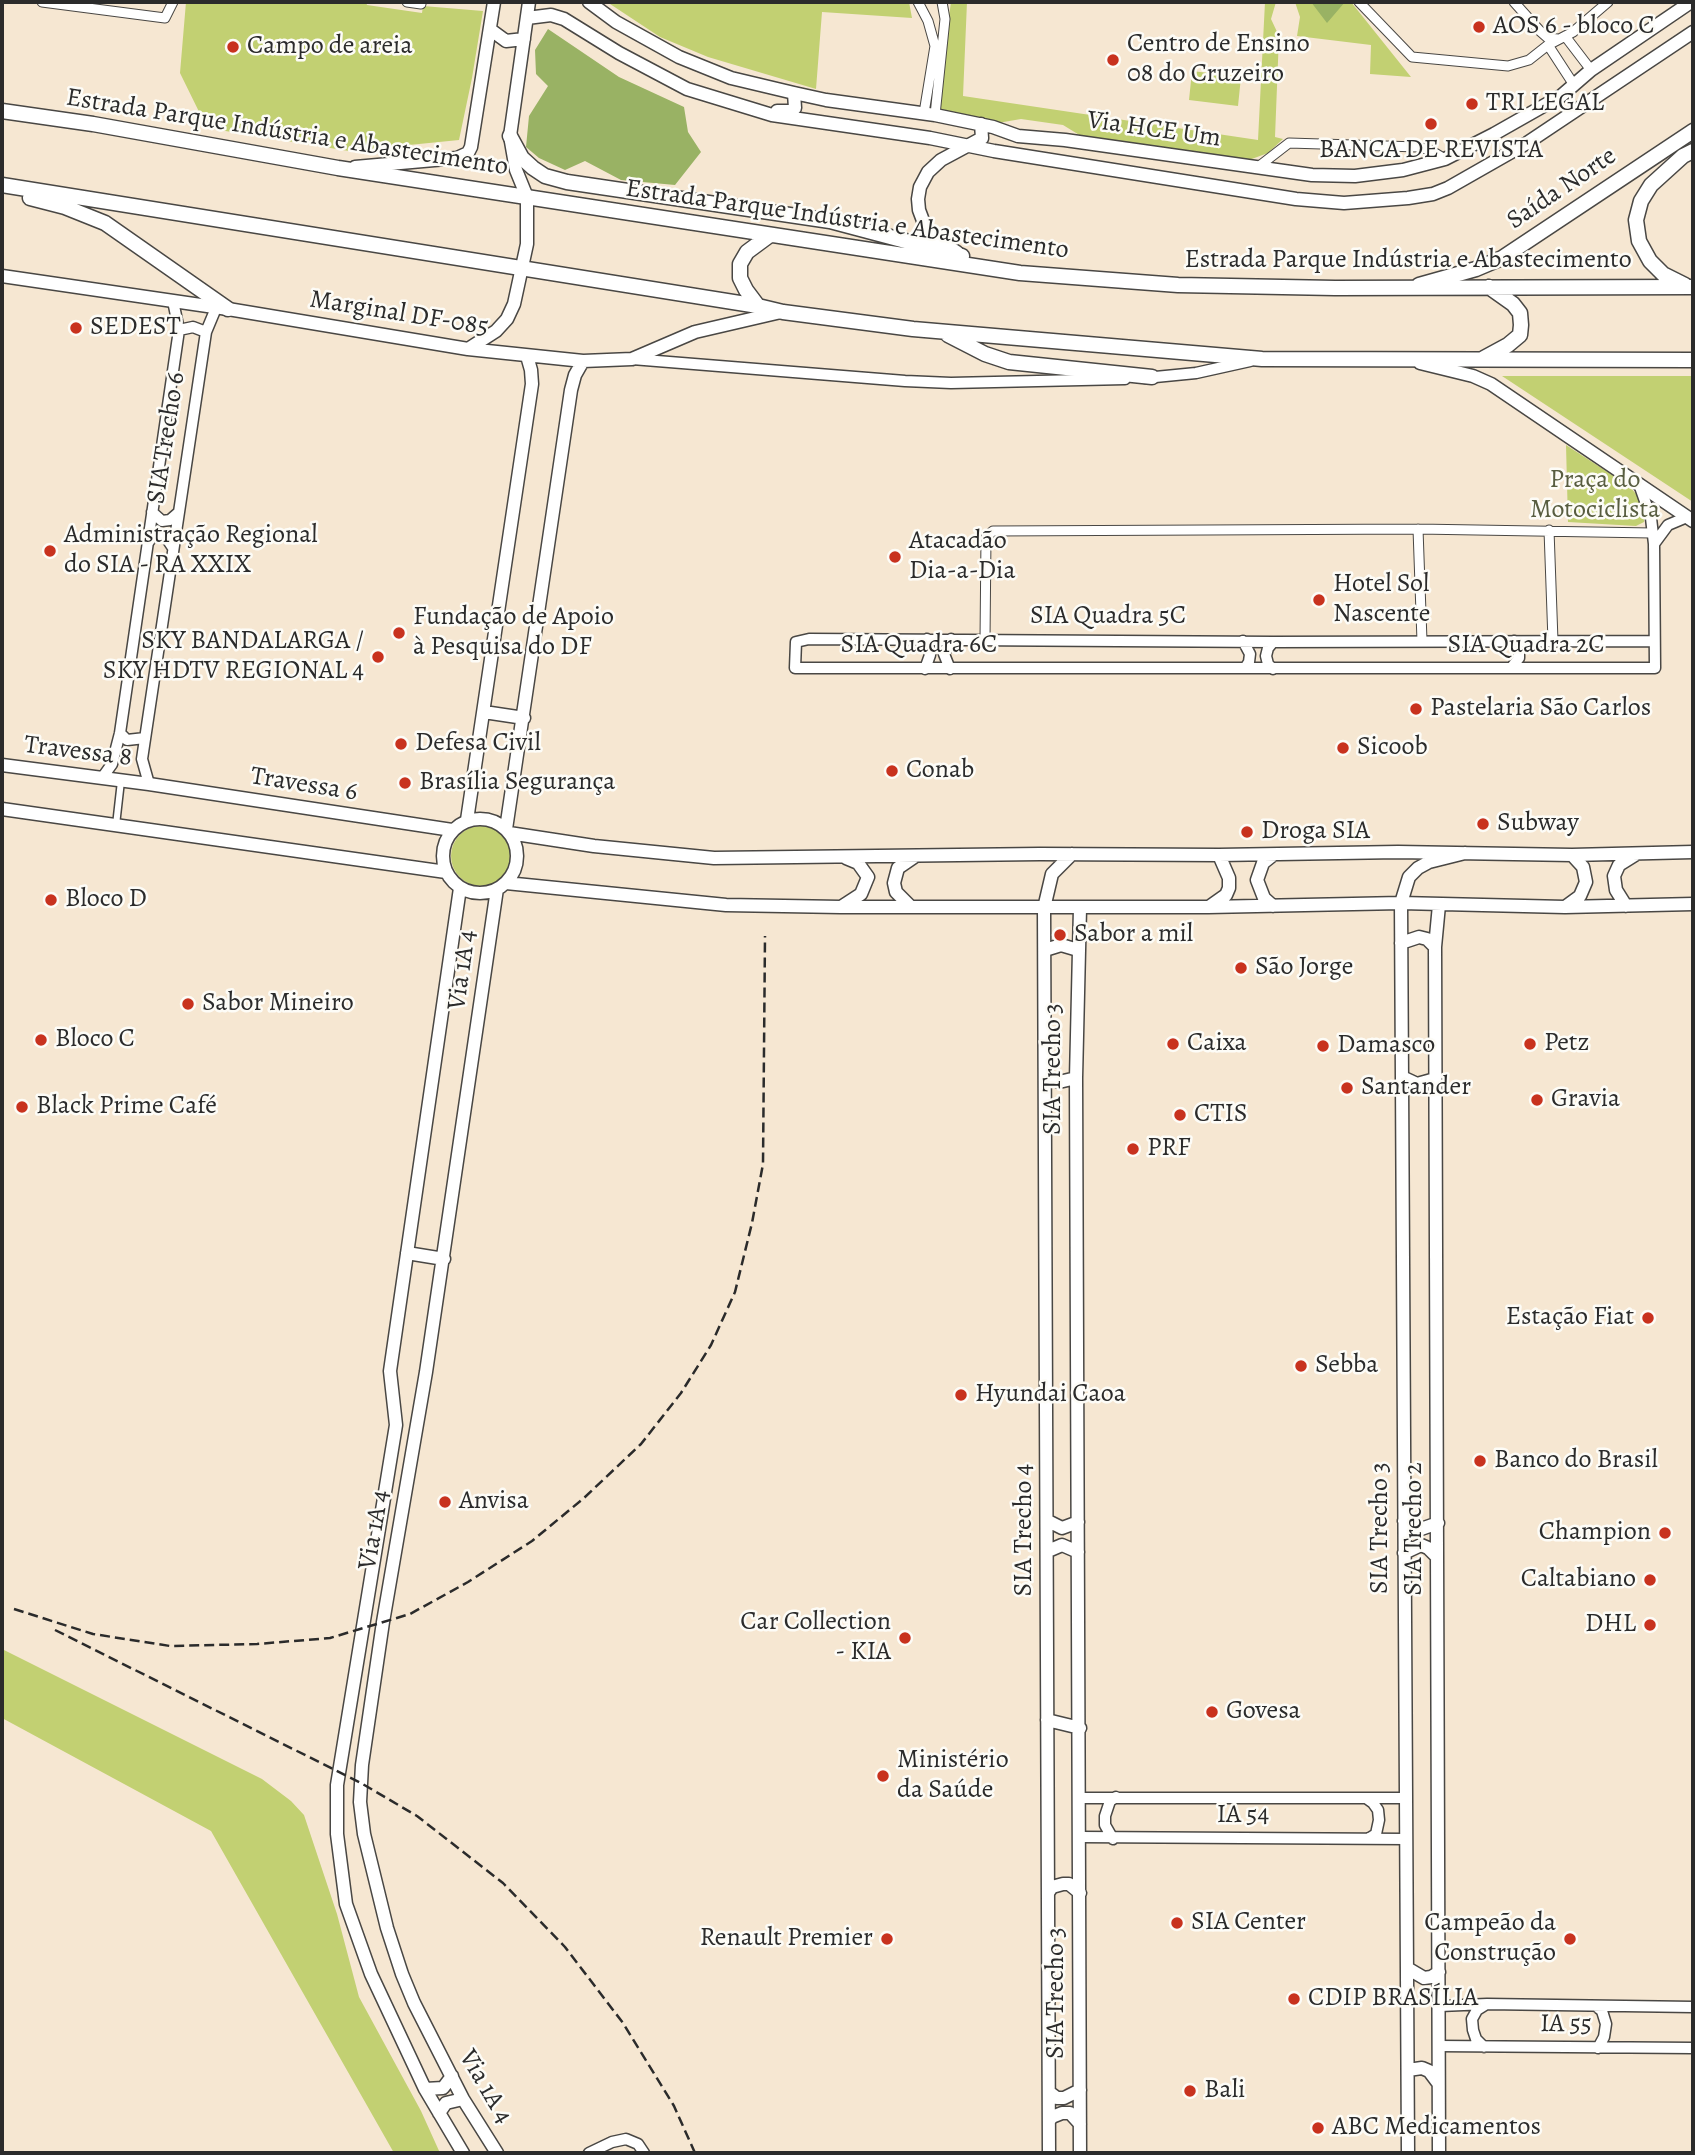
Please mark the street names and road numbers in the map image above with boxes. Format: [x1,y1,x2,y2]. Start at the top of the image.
street label: Estrada Parque Indústria e Abastecimento [64,83,510,183]
street label: Via HCE Um [1085,105,1223,155]
street label: Saída Norte [1501,141,1623,237]
street label: Estrada Parque Indústria e Abastecimento [623,173,1071,267]
street label: Estrada Parque Indústria e Abastecimento [1184,245,1632,277]
street label: Marginal DF-085 [307,284,491,344]
street label: SIA Trecho 6 [141,370,193,506]
street label: SIA Quadra 5C [1030,601,1186,633]
street label: SIA Quadra 6C [841,630,997,662]
street label: SIA Quadra 2C [1447,630,1605,662]
street label: Travessa 8 [22,730,134,774]
street label: Travessa 6 [248,761,360,809]
street label: Via 1A 4 [442,928,484,1012]
street label: SIA Trecho 3 [1038,1003,1070,1135]
street label: SIA Trecho 3 [1365,1462,1397,1594]
street label: SIA Trecho 2 [1399,1462,1431,1596]
street label: SIA Trecho 4 [1009,1464,1041,1596]
street label: Via 1A 4 [353,1488,397,1572]
street label: IA 54 [1217,1800,1269,1832]
street label: SIA Trecho 3 [1041,1927,1073,2059]
street label: IA 55 [1540,2009,1592,2041]
street label: Via 1A 4 [451,2044,519,2130]

